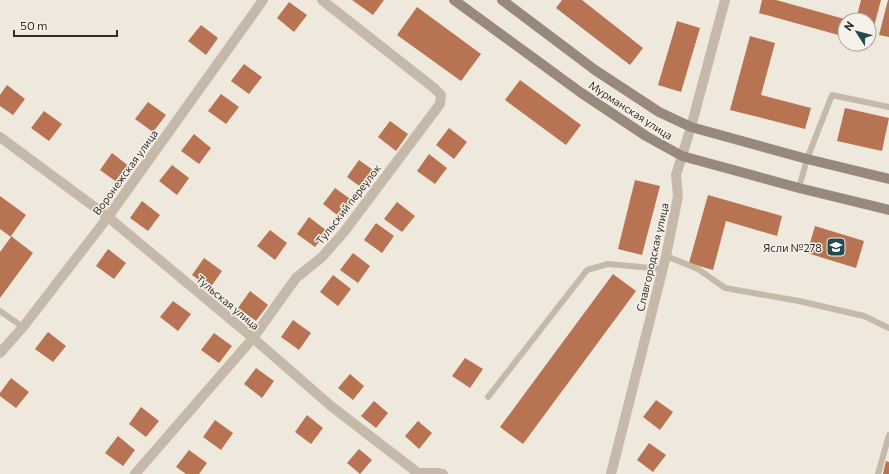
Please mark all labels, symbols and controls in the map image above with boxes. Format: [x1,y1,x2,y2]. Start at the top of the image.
scale bar [14,12,117,38]
north arrow [837,12,877,52]
text: 50 m [20,18,48,32]
text: N [841,19,856,33]
street label: Мурманская улица [587,78,675,142]
street label: Воронежская улица [90,127,160,217]
street label: Тульский переулок [313,161,383,247]
street label: Славгородская улица [633,201,671,313]
school or university icon: Ясли №278 [825,236,847,258]
place label: Ясли №278 [763,241,822,254]
street label: Тульская улица [194,272,262,332]

